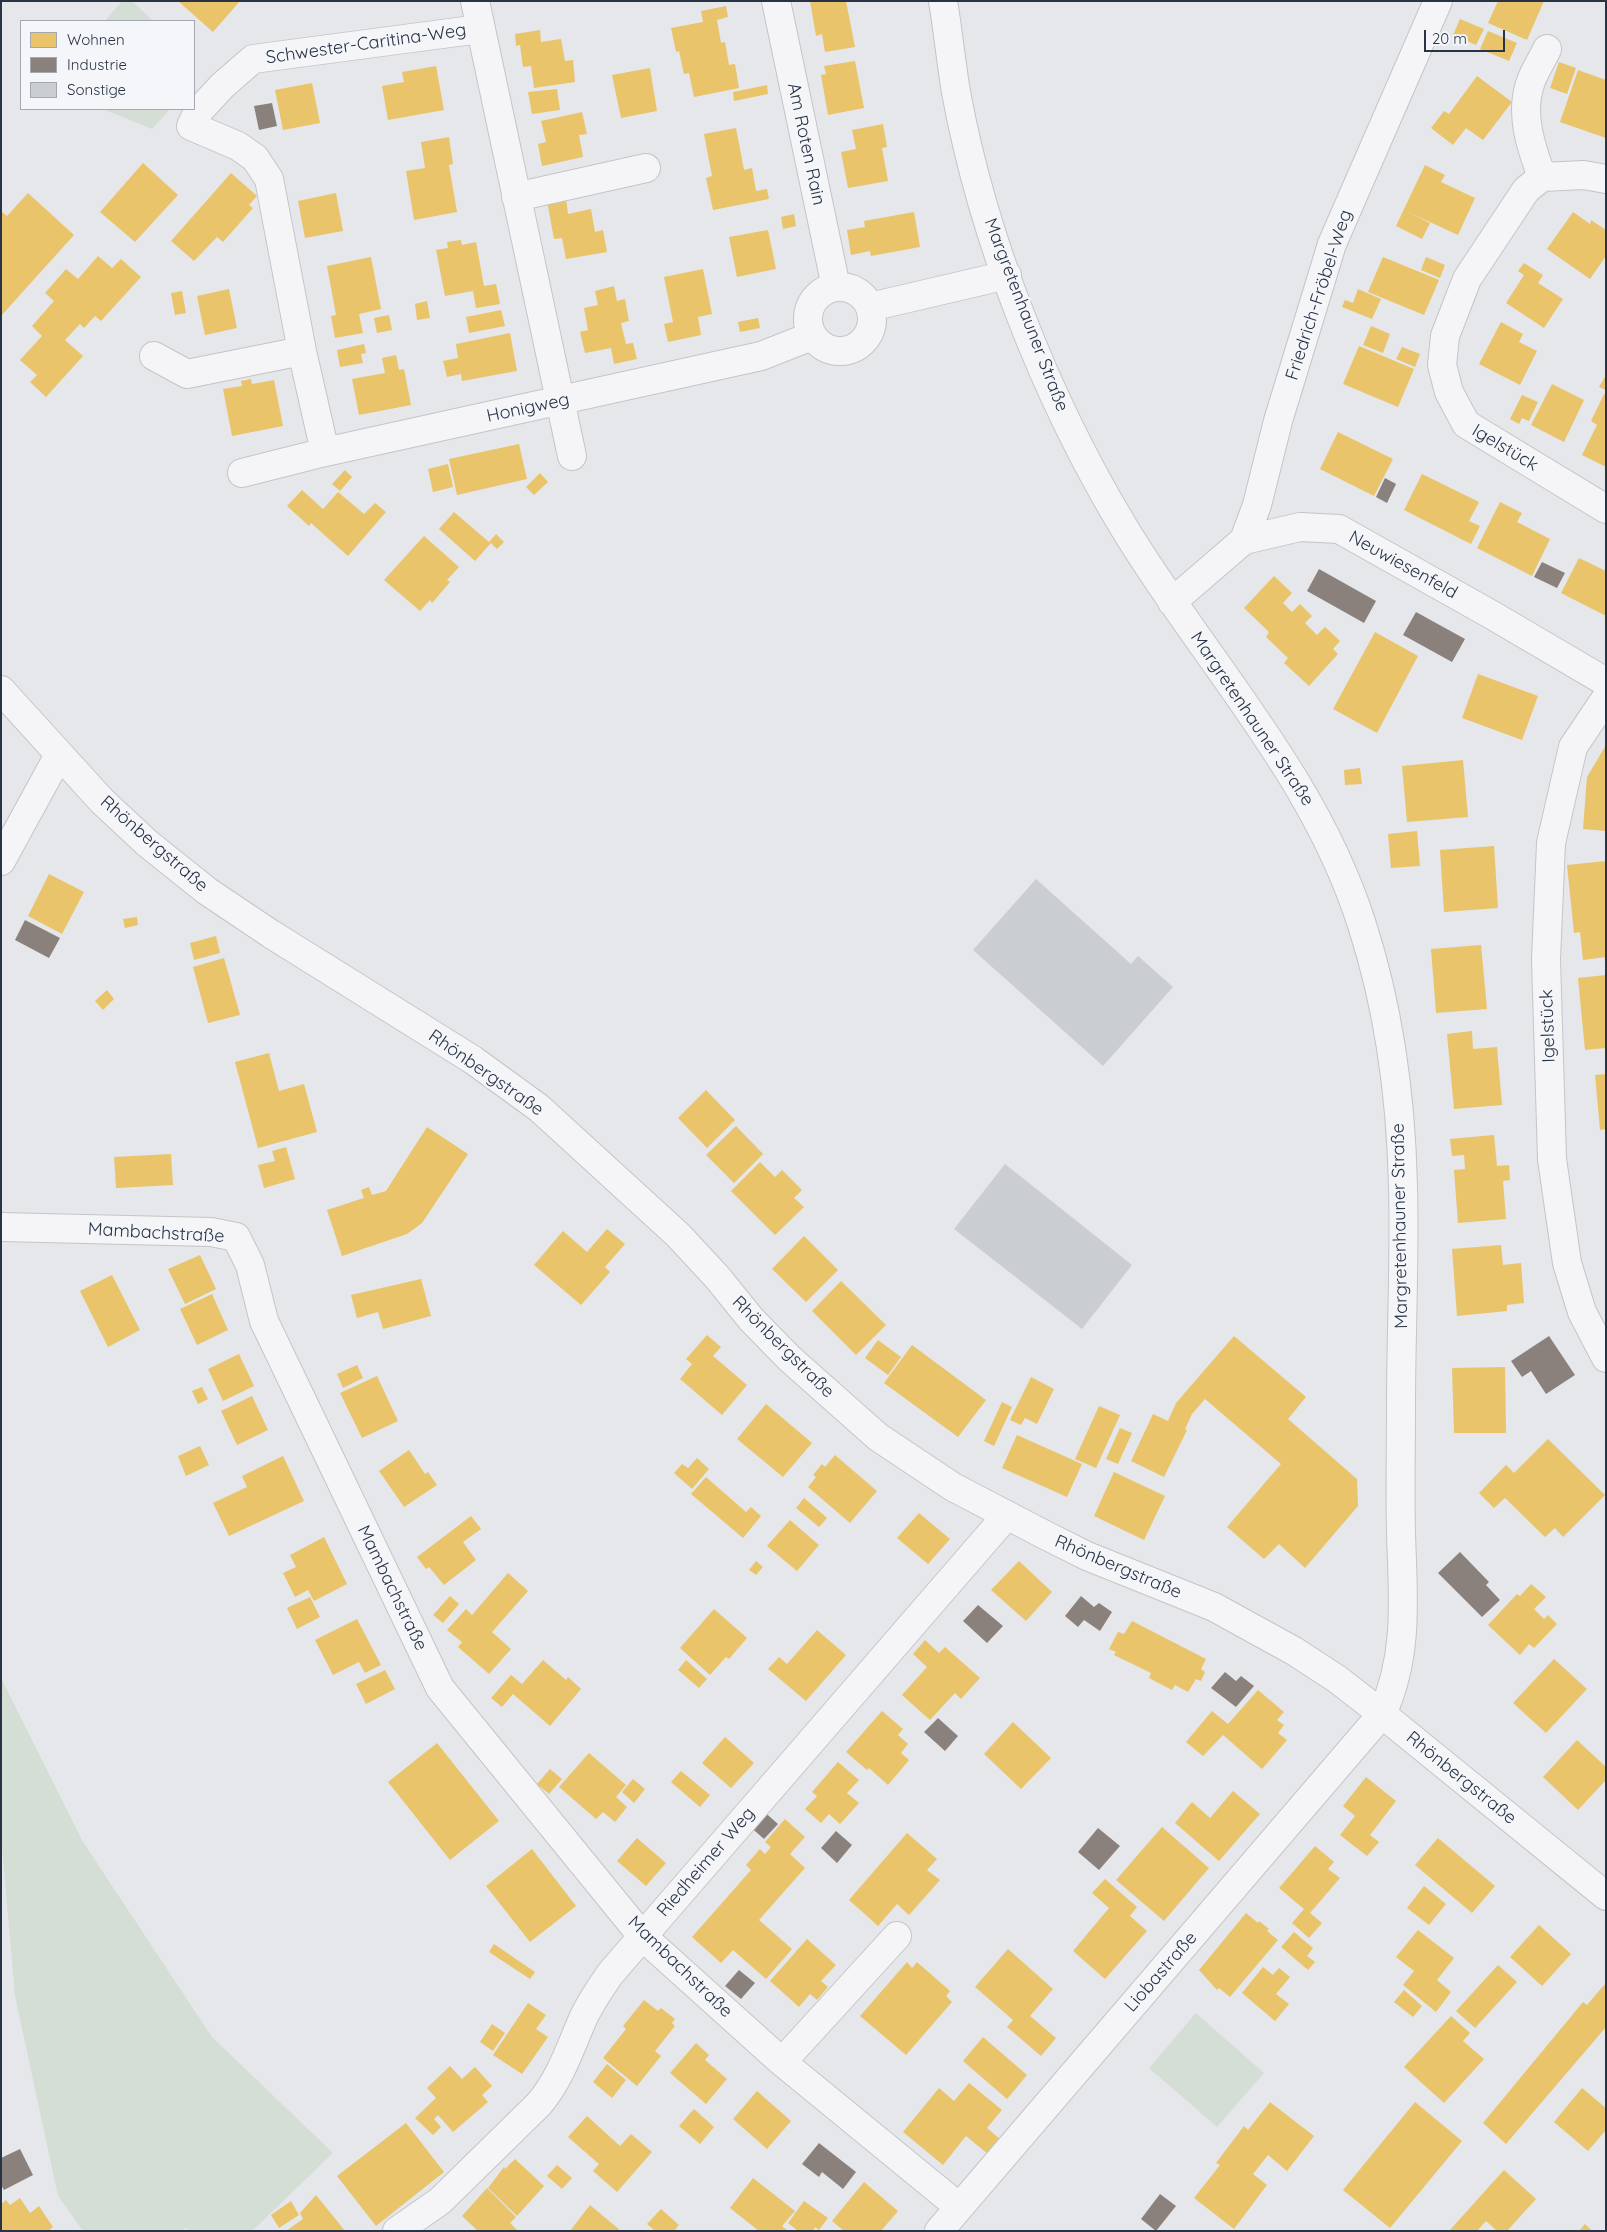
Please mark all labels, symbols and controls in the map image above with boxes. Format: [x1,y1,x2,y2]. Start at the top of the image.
street label: Schwester-Caritina-Weg [264,19,468,69]
legend [20,20,195,110]
scale bar [1427,20,1508,52]
text: 20 m [1432,29,1467,48]
text: Wohnen [67,30,125,49]
text: Industrie [67,55,127,74]
text: Sonstige [67,80,126,99]
street label: Am Roten Rain [782,81,830,207]
street label: Friedrich-Fröbel-Weg [1281,207,1357,383]
street label: Margretenhauner Straße [979,215,1073,415]
street label: Honigweg [485,389,571,427]
street label: Igelstück [1468,420,1542,476]
street label: Neuwiesenfeld [1345,526,1461,604]
street label: Margretenhauner Straße [1186,628,1318,810]
street label: Rhönbergstraße [96,791,212,897]
street label: Igelstück [1536,989,1560,1063]
street label: Rhönbergstraße [424,1025,548,1121]
street label: Margretenhauner Straße [1387,1123,1413,1329]
street label: Mambachstraße [87,1219,225,1247]
street label: Rhönbergstraße [727,1291,839,1403]
street label: Mambachstraße [352,1522,432,1654]
street label: Rhönbergstraße [1051,1531,1185,1603]
street label: Rhönbergstraße [1402,1727,1520,1829]
street label: Riedheimer Weg [653,1803,759,1921]
street label: Mambachstraße [623,1912,737,2022]
street label: Liobastraße [1120,1927,1202,2017]

